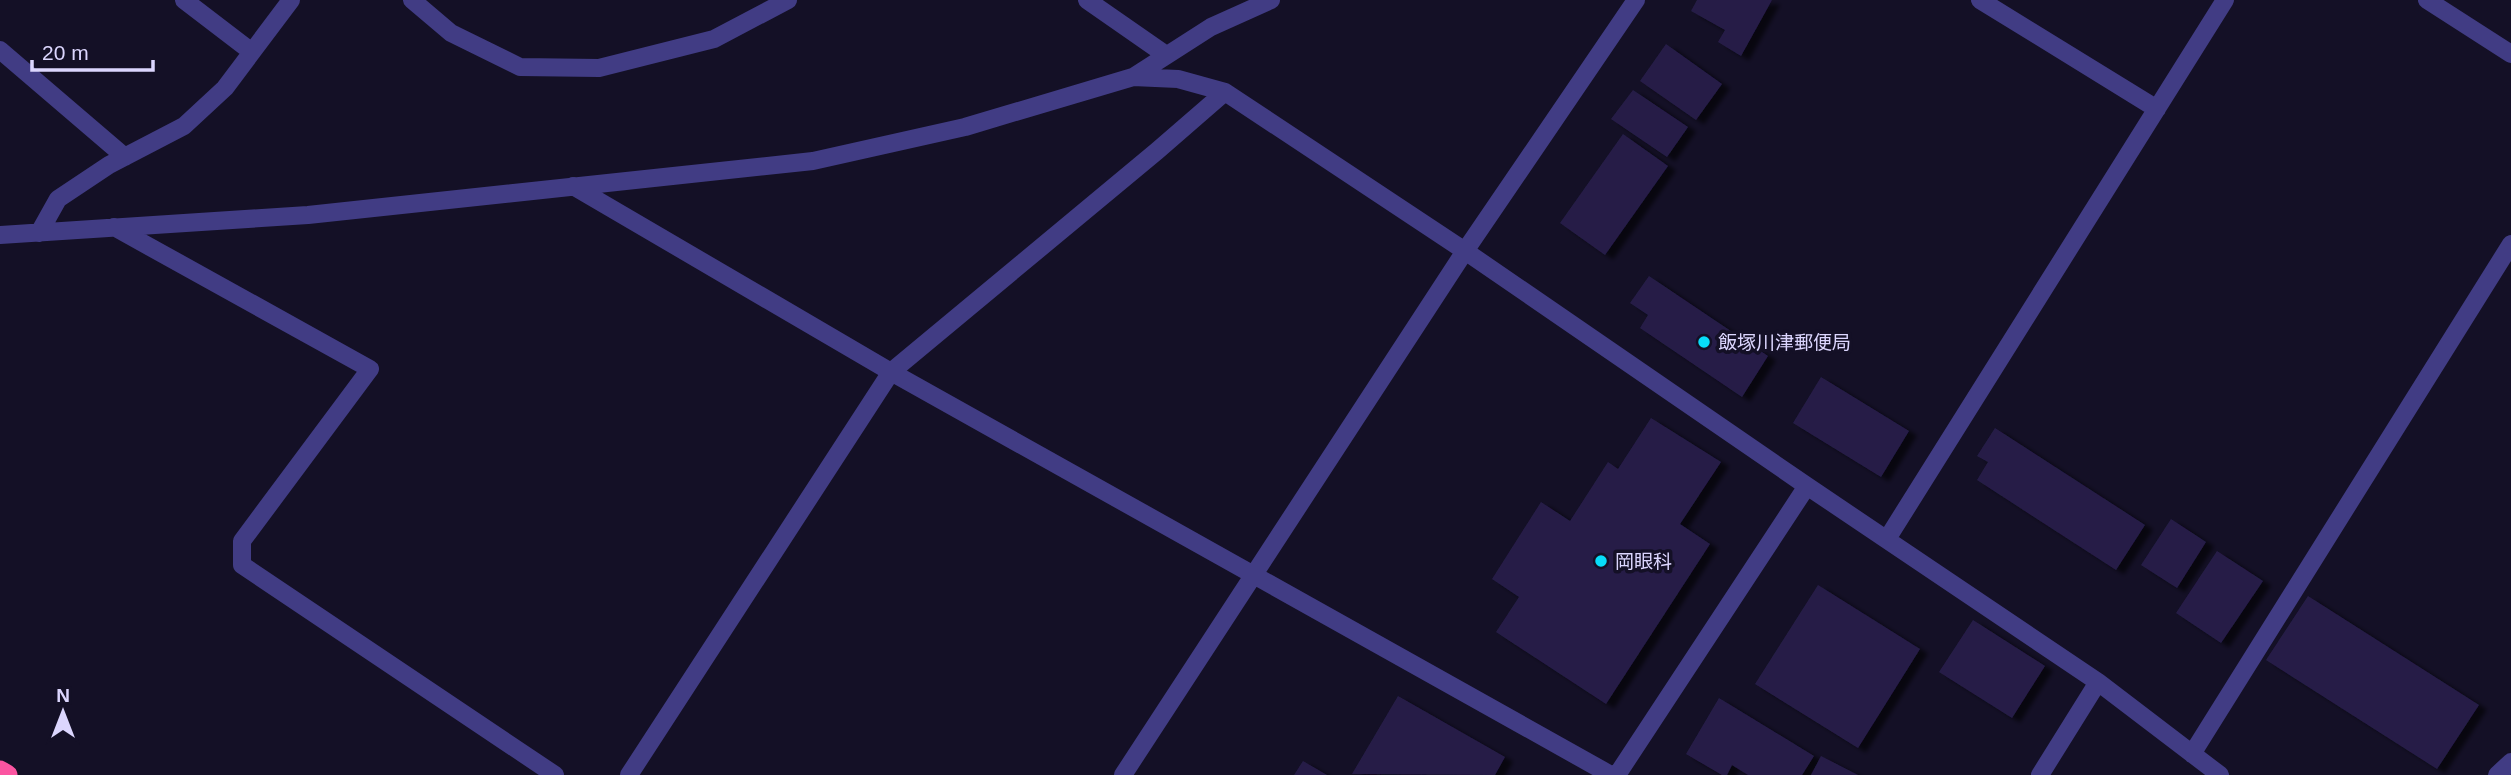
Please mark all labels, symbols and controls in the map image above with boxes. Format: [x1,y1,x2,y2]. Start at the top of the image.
scale bar [32,28,152,72]
text: 20 m [42,41,89,64]
place label: 飯塚川津郵便局 [1718,332,1851,353]
marker: 飯塚川津郵便局 [1696,334,1712,350]
place label: 岡眼科 [1615,551,1672,572]
marker: 岡眼科 [1593,553,1609,569]
north arrow [28,677,98,747]
text: N [56,685,70,706]

